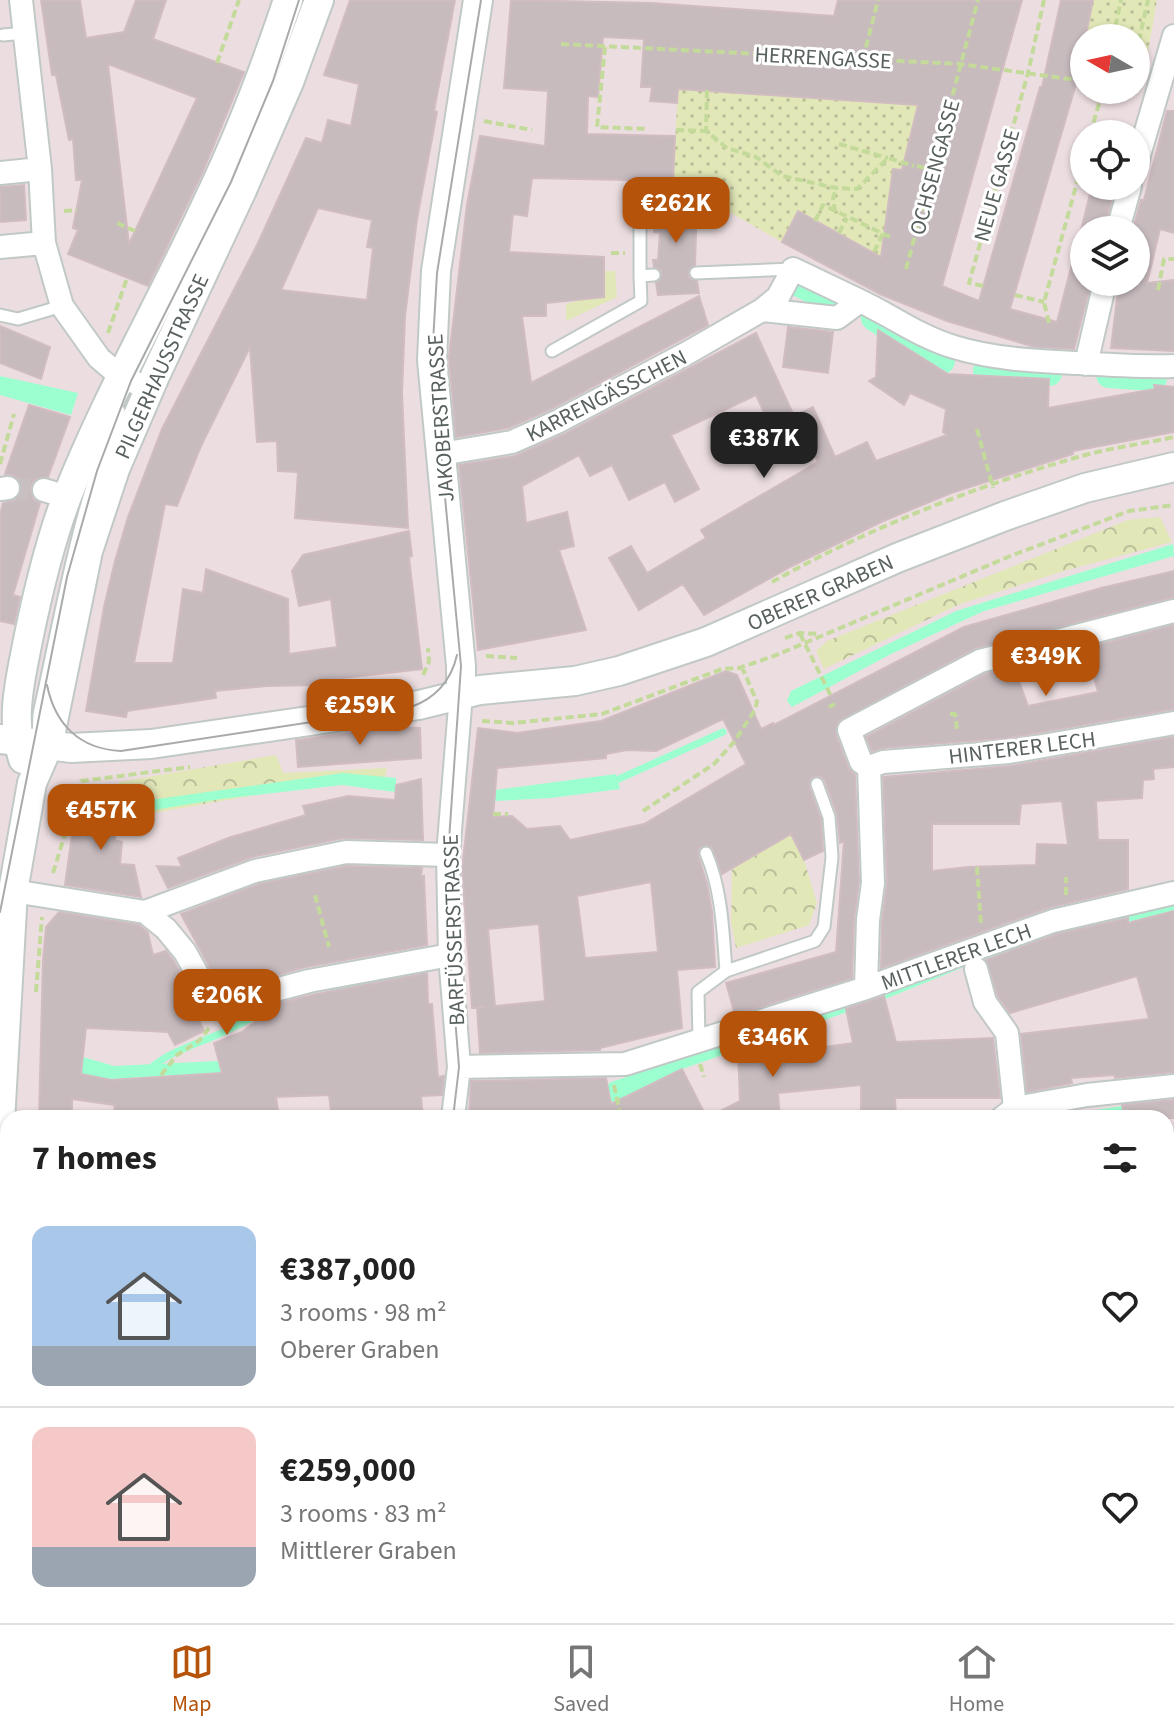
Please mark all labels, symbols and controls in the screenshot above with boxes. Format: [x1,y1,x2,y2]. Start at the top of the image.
north arrow [1070,24,1150,104]
map controls [1070,24,1150,296]
street label: HERRENGASSE [754,38,892,78]
street label: OCHSENGASSE [901,96,968,239]
button: locate [1070,120,1150,200]
street label: NEUE GASSE [966,125,1028,246]
pin: €262K [620,177,732,245]
text: €262K [641,184,711,221]
button: layers [1070,216,1150,296]
street label: PILGERHAUSSTRASSE [107,269,217,464]
street label: JAKOBERSTRASSE [419,333,463,503]
street label: KARRENGÄSSCHEN [520,342,692,450]
pin: €387K [708,412,820,480]
text: €387K [729,419,799,456]
street label: OBERER GRABEN [742,546,899,639]
pin: €349K [990,630,1102,698]
text: €349K [1011,637,1081,674]
pin: €259K [304,679,416,747]
text: €259K [325,686,395,723]
street label: HINTERER LECH [947,723,1098,773]
pin: €457K [45,784,157,852]
text: €457K [66,791,136,828]
street label: BARFÜSSERSTRASSE [435,834,473,1026]
street label: MITTLERER LECH [877,915,1036,999]
pin: €206K [171,969,283,1037]
text: €206K [192,976,262,1013]
pin: €346K [717,1011,829,1079]
text: €346K [738,1018,808,1055]
text: 7 homes [32,1134,157,1183]
icon: filters [1098,1136,1142,1180]
text: €387,000 [280,1245,416,1294]
icon: home [96,1258,192,1354]
icon: heart [1098,1284,1142,1328]
text: 3 rooms · 98 m² [280,1294,447,1331]
text: Oberer Graben [280,1331,439,1368]
text: €259,000 [280,1446,416,1495]
icon: home [96,1459,192,1555]
icon: heart [1098,1485,1142,1529]
text: 3 rooms · 83 m² [280,1495,447,1532]
text: Mittlerer Graben [280,1532,457,1569]
tab: Map [170,1640,214,1720]
tab: Saved [553,1640,609,1720]
tab: Home [949,1640,1004,1720]

